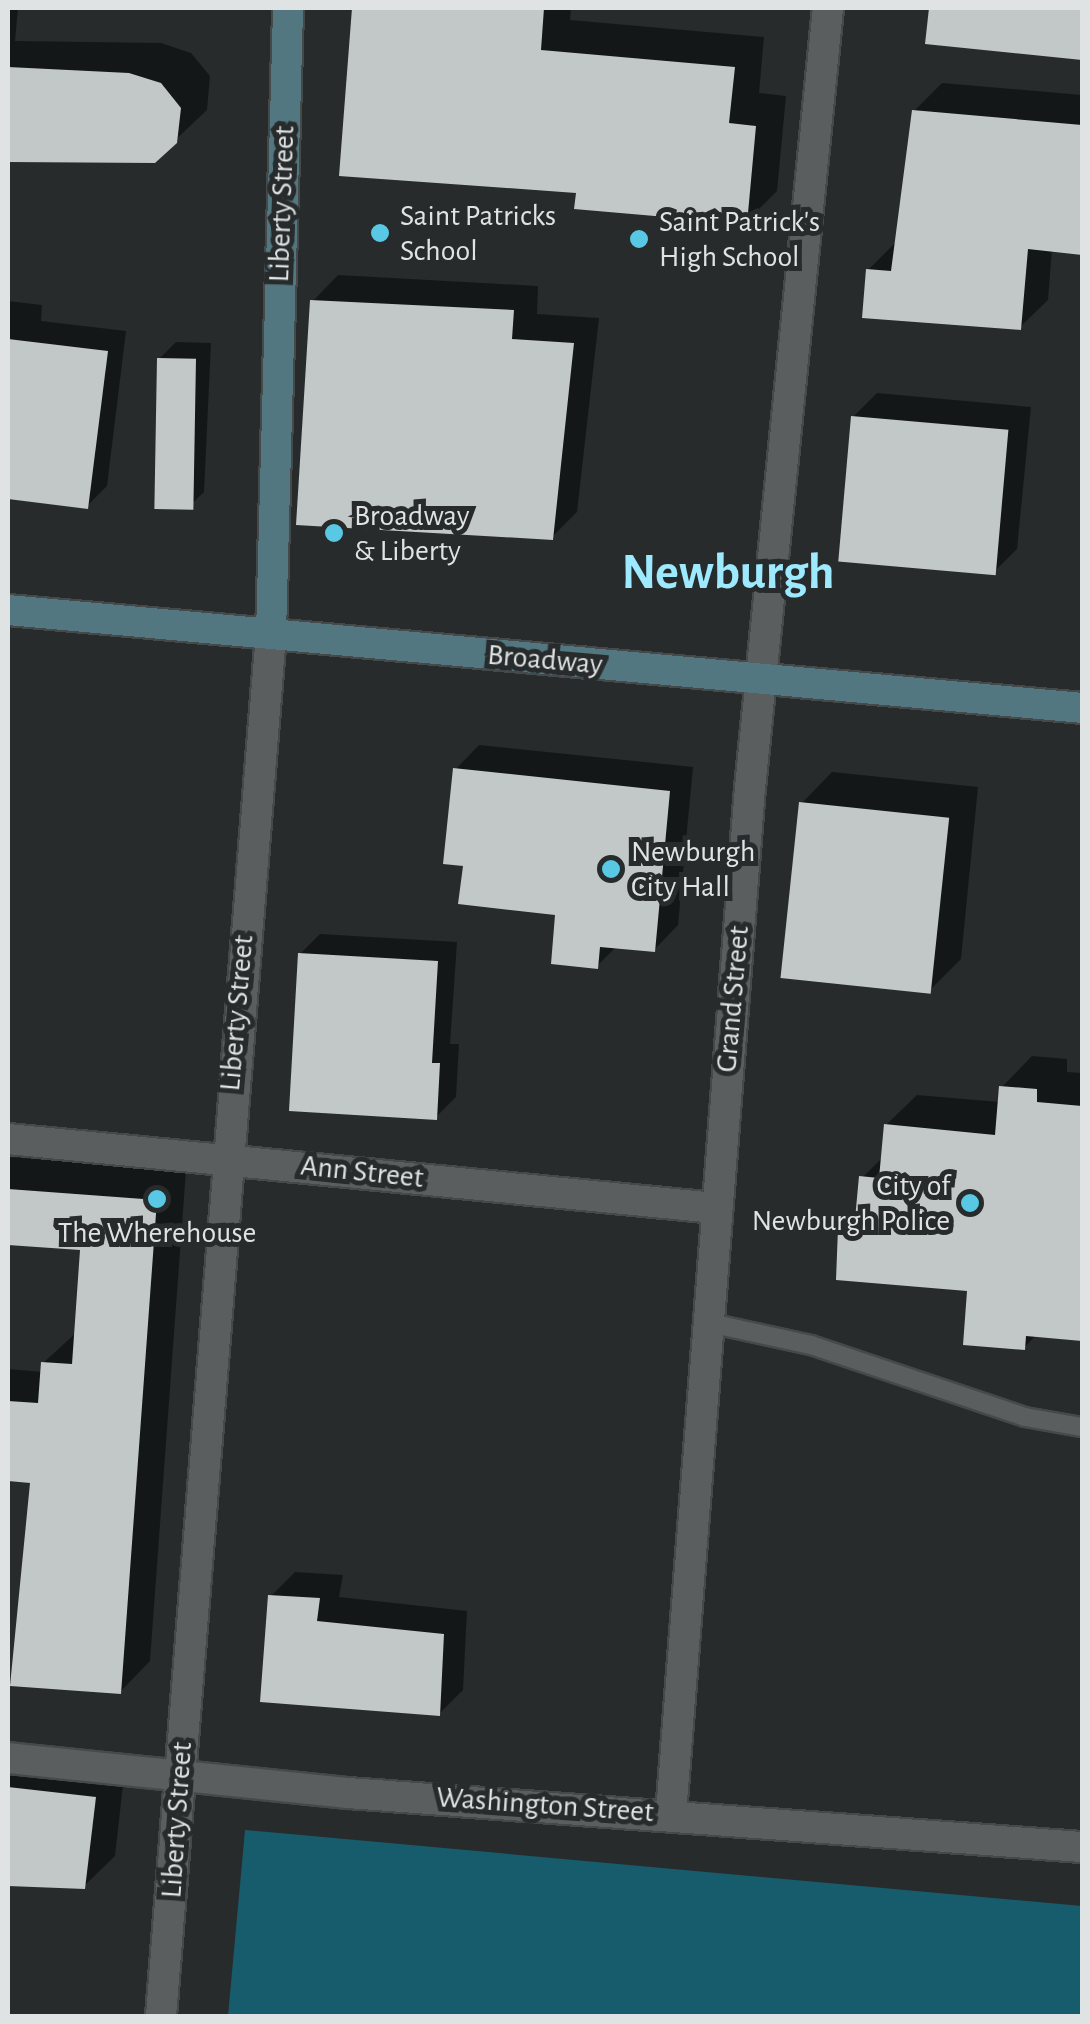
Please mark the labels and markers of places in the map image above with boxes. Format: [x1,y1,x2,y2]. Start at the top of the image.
place label: Saint Patricks School [400,198,556,268]
place label: Saint Patrick's High School [659,204,820,274]
marker: Saint Patricks School [369,222,391,244]
marker: Saint Patrick's High School [628,228,650,250]
place label: Broadway & Liberty [354,498,470,568]
marker: Broadway & Liberty [323,522,345,544]
place label: Newburgh City Hall [631,834,755,904]
marker: Newburgh City Hall [600,858,622,880]
place label: City of Newburgh Police [752,1168,950,1238]
marker: The Wherehouse [146,1188,168,1210]
marker: City of Newburgh Police [959,1192,981,1214]
place label: The Wherehouse [58,1215,256,1251]

